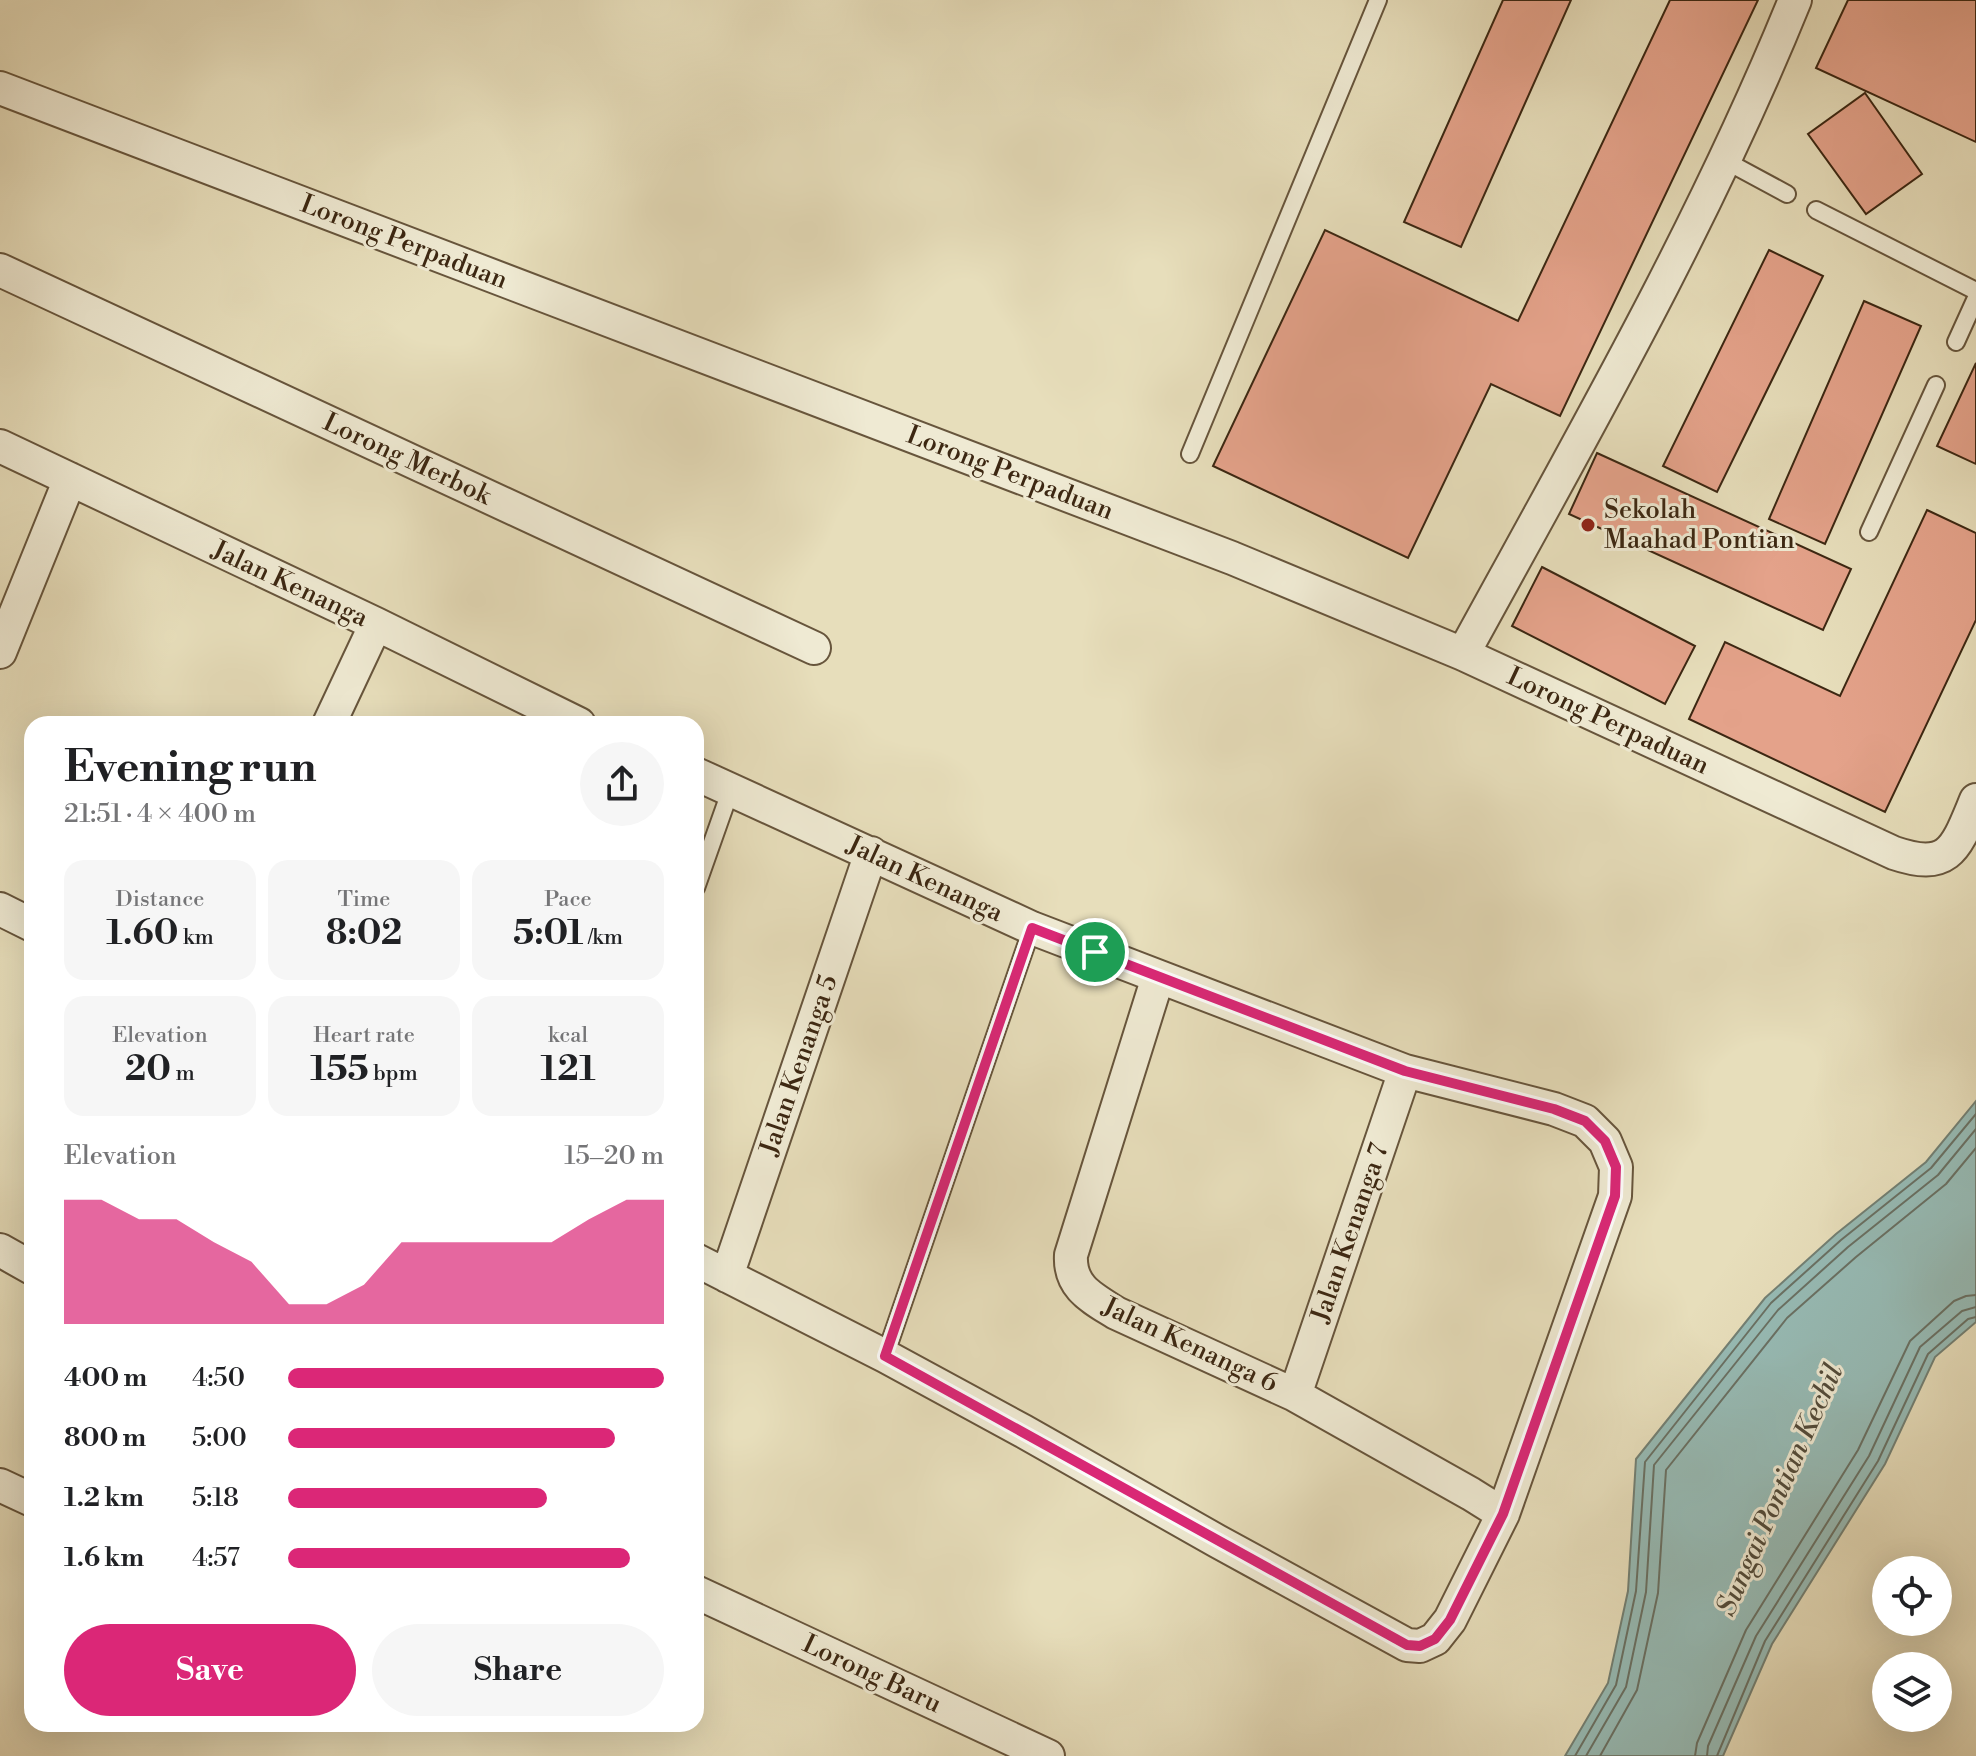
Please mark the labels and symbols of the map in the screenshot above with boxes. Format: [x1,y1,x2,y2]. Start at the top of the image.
street label: Lorong Perpaduan [296,188,512,296]
street label: Lorong Merbok [318,406,497,513]
street label: Lorong Perpaduan [902,419,1118,527]
place label: Sekolah Maahad Pontian [1604,494,1795,556]
marker: Sekolah Maahad Pontian [1579,516,1597,534]
street label: Jalan Kenanga [206,533,374,634]
street label: Lorong Perpaduan [1502,660,1714,782]
street label: Jalan Kenanga [841,828,1009,929]
pin [1061,918,1129,986]
street label: Jalan Kenanga 5 [753,971,845,1160]
street label: Jalan Kenanga 7 [1304,1139,1396,1328]
street label: Jalan Kenanga 6 [1096,1290,1283,1400]
water label: Sungai Pontian Kechil [1709,1359,1851,1621]
street label: Lorong Baru [797,1628,947,1720]

